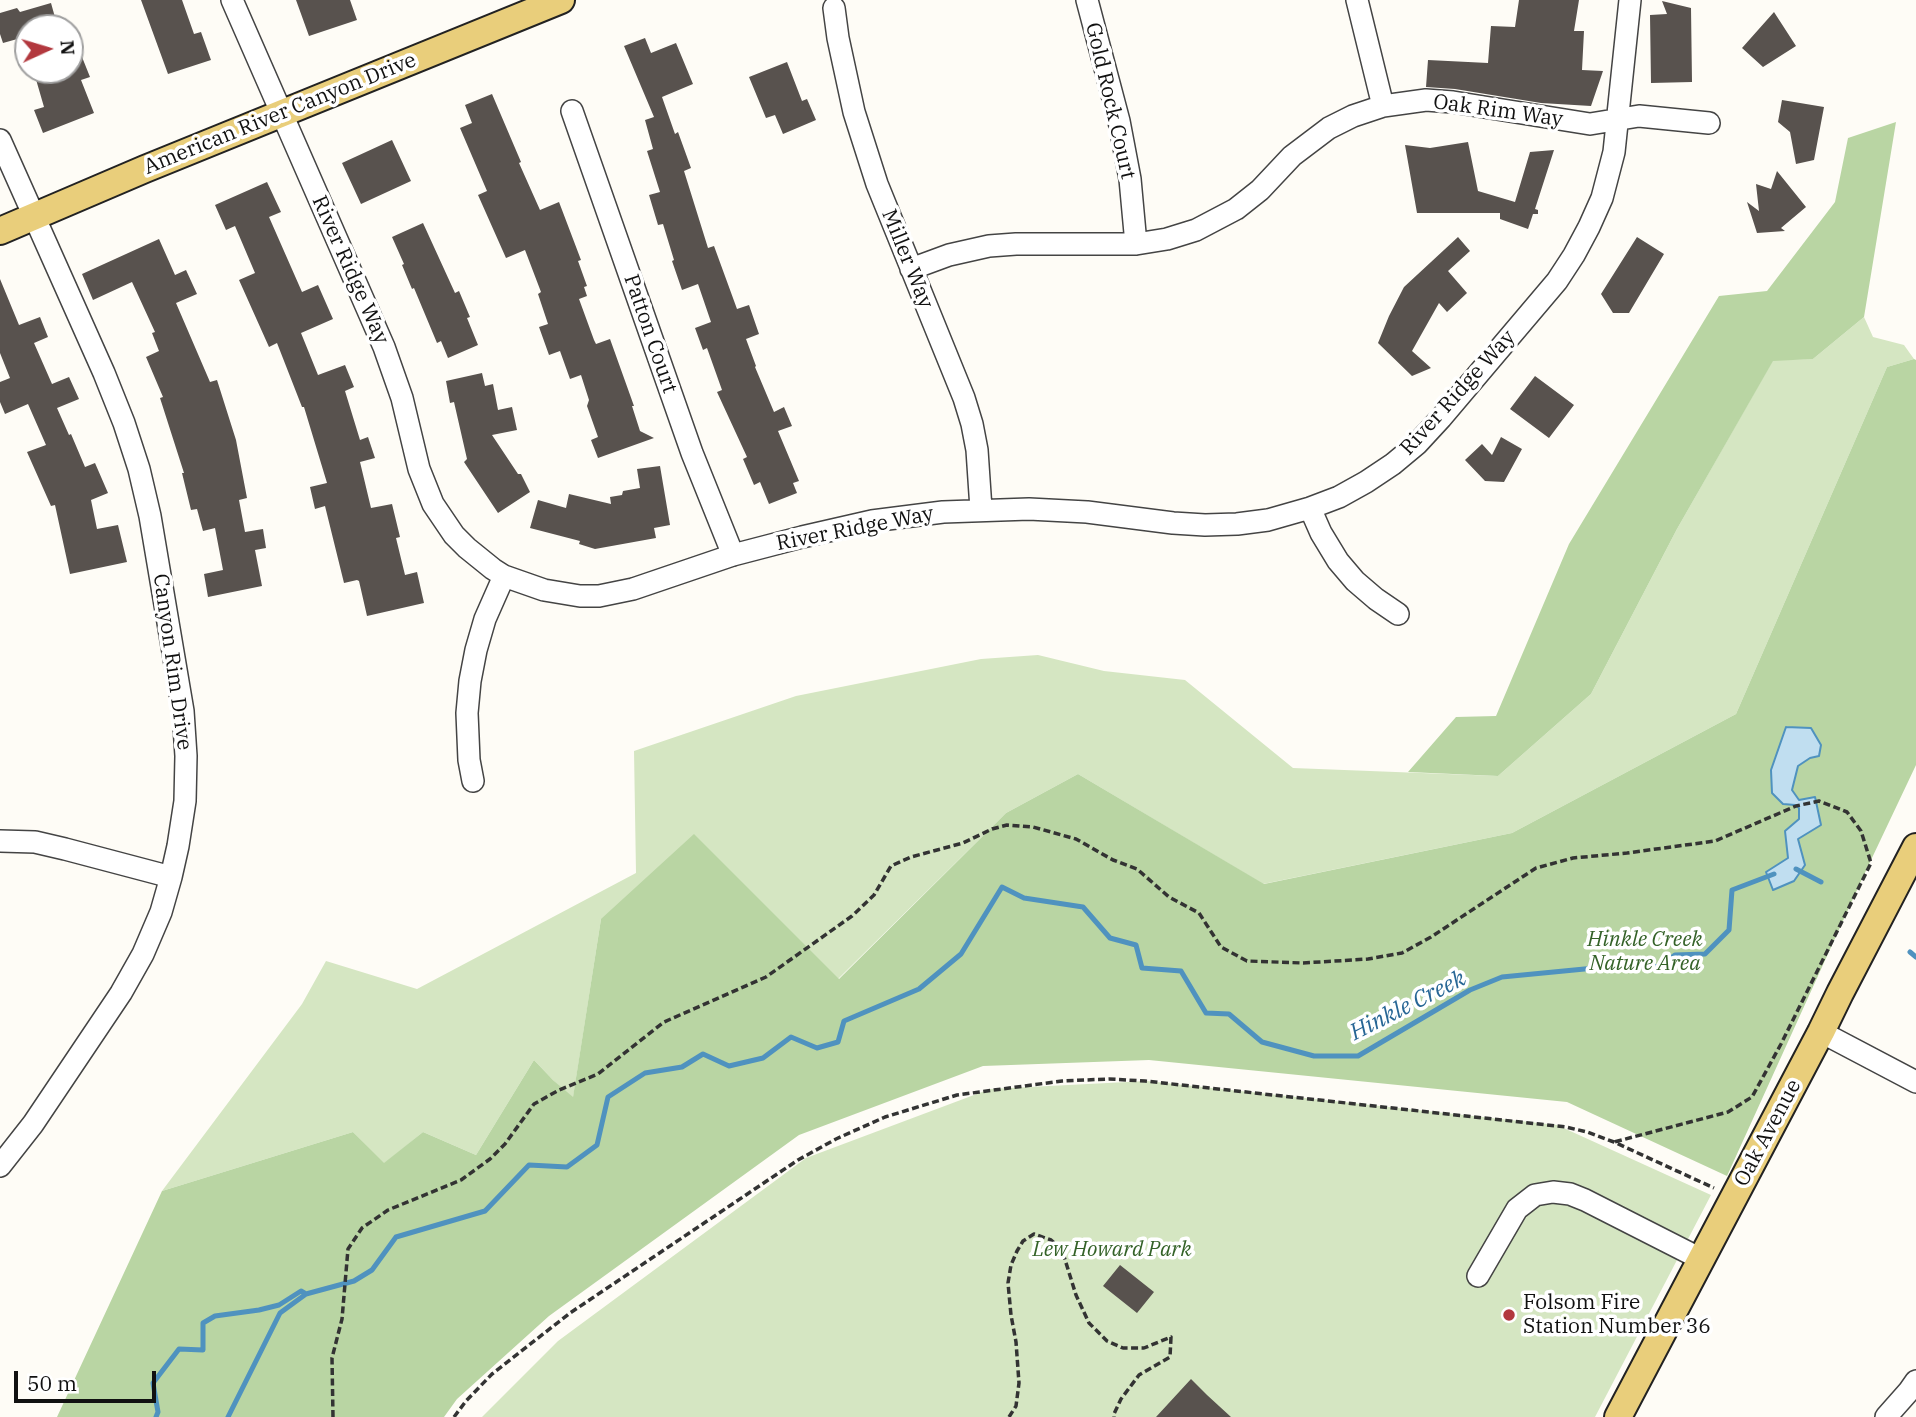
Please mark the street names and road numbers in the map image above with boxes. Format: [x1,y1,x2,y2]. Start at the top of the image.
street label: Gold Rock Court [1080,20,1140,182]
street label: American River Canyon Drive [140,48,420,180]
street label: Oak Rim Way [1431,89,1565,133]
street label: River Ridge Way [306,192,394,348]
street label: Miller Way [876,206,938,312]
street label: Patton Court [618,271,682,397]
street label: River Ridge Way [1395,325,1521,461]
street label: River Ridge Way [774,501,936,557]
street label: Canyon Rim Drive [147,572,197,752]
street label: Oak Avenue [1729,1075,1807,1191]

